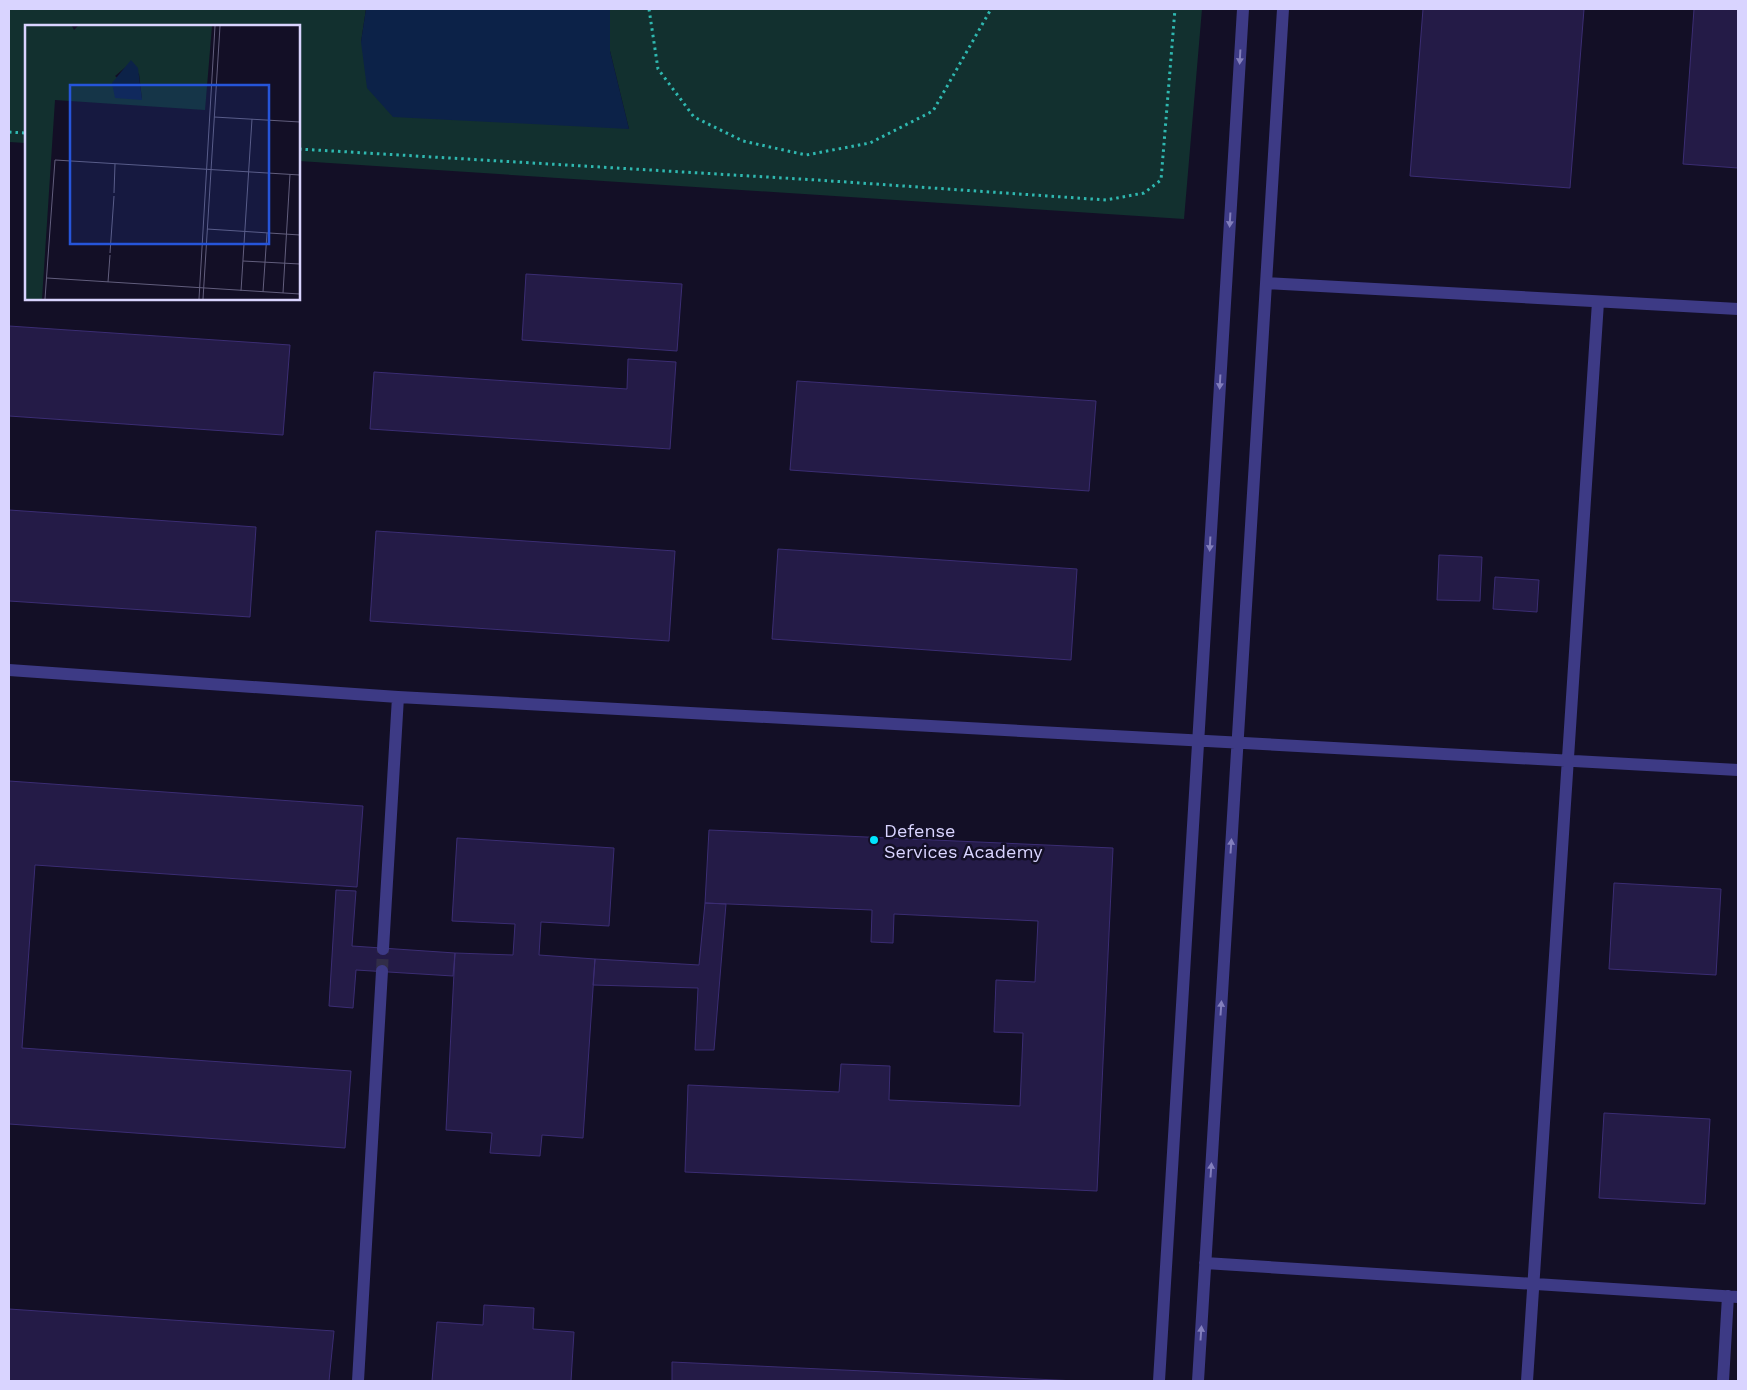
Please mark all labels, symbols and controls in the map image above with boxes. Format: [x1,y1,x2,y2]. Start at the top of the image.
inset map [25,25,300,300]
one-way arrow [1236,50,1244,66]
one-way arrow [1226,212,1234,228]
one-way arrow [1216,374,1224,390]
one-way arrow [1206,536,1214,552]
place label: Defense Services Academy [884,820,1043,862]
marker: Defense Services Academy [868,834,880,846]
one-way arrow [1227,838,1235,854]
one-way arrow [1217,1000,1225,1016]
one-way arrow [1207,1162,1215,1178]
one-way arrow [1197,1324,1205,1340]

